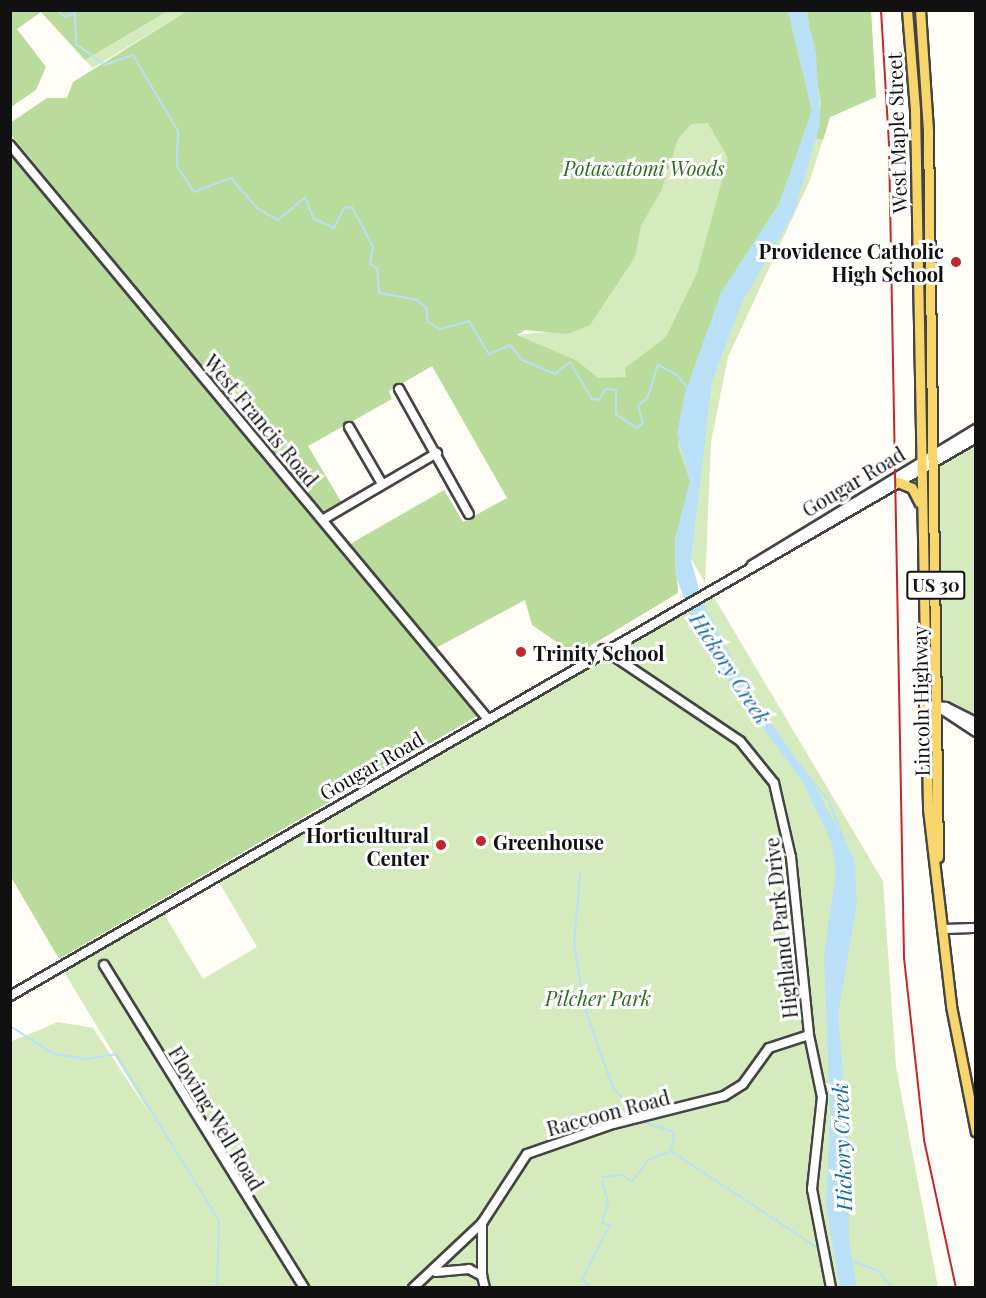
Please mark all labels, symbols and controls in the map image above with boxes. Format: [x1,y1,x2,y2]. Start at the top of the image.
street label: West Maple Street [881,52,911,214]
park label: Potawatomi Woods [563,155,725,179]
place label: Providence Catholic High School [759,238,944,285]
marker: Providence Catholic High School [949,255,963,269]
street label: West Francis Road [200,349,324,491]
street label: Gougar Road [797,441,909,521]
road number: US 30 [906,570,966,600]
water label: Hickory Creek [686,607,776,729]
street label: Lincoln Highway [907,625,933,777]
place label: Trinity School [533,640,665,664]
marker: Trinity School [514,645,528,659]
street label: Gougar Road [315,726,427,804]
place label: Horticultural Center [306,822,429,869]
place label: Greenhouse [493,829,604,853]
marker: Greenhouse [474,834,488,848]
street label: Highland Park Drive [759,836,801,1020]
marker: Horticultural Center [434,838,448,852]
park label: Pilcher Park [545,985,651,1009]
street label: Flowing Well Road [164,1041,270,1195]
water label: Hickory Creek [826,1083,856,1211]
street label: Raccoon Road [544,1084,672,1140]

